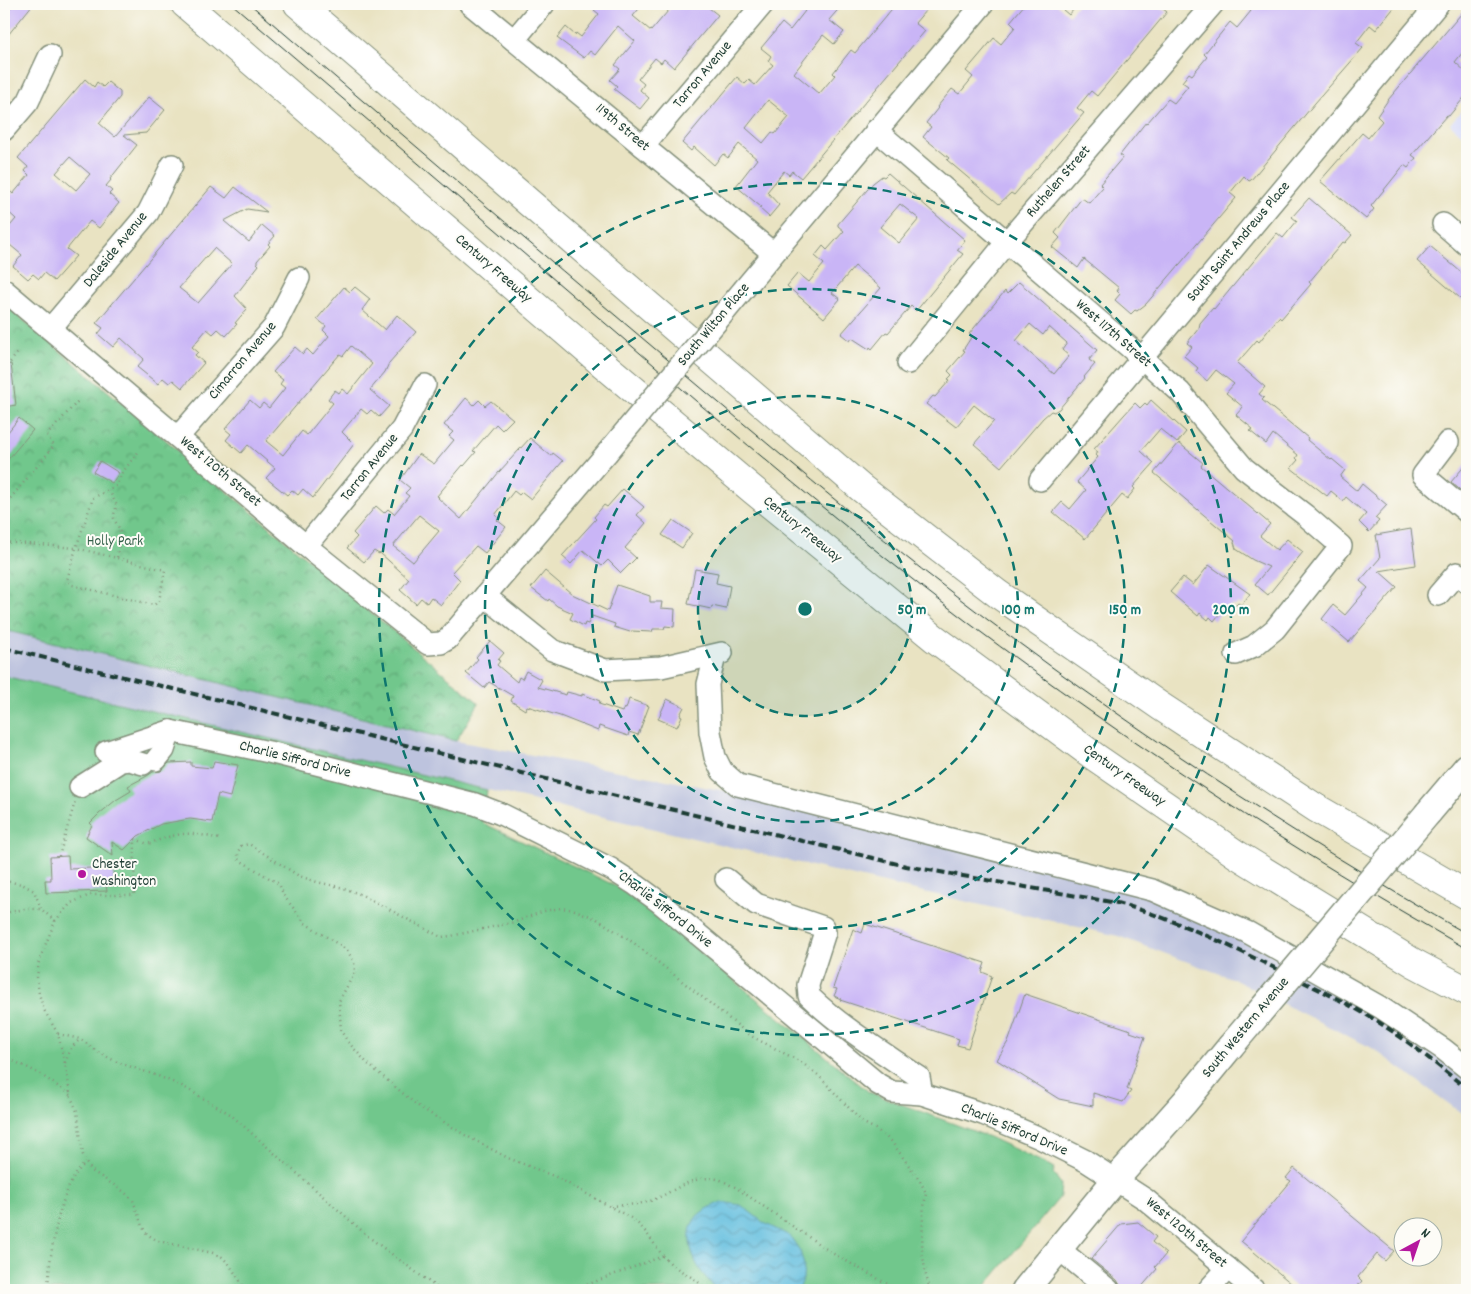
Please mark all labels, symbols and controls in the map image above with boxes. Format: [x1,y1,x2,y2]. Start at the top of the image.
street label: Tarron Avenue [668,36,738,114]
street label: 119th Street [590,98,655,158]
street label: Ruthelen Street [1021,141,1097,223]
street label: South Saint Andrews Place [1182,177,1296,307]
street label: Daleside Avenue [78,207,154,293]
street label: Century Freeway [449,229,537,309]
street label: South Wilton Place [672,278,756,372]
street label: West 117th Street [1070,294,1156,374]
street label: Cimarron Avenue [203,317,283,405]
street label: Tarron Avenue [336,429,405,507]
street label: West 120th Street [174,431,266,513]
street label: Century Freeway [758,491,847,569]
park label: Holly Park [87,531,143,553]
centre of rings [796,600,814,618]
text: 50 m [898,600,926,622]
text: 100 m [1001,600,1035,622]
text: 150 m [1109,600,1141,622]
text: 200 m [1213,600,1249,622]
street label: Charlie Sifford Drive [237,735,354,785]
street label: Century Freeway [1078,739,1170,813]
place label: Chester Washington [92,854,156,893]
street label: Charlie Sifford Drive [613,866,717,954]
marker: Chester Washington [76,868,88,880]
street label: South Western Avenue [1197,972,1295,1083]
street label: Charlie Sifford Drive [957,1098,1071,1163]
street label: West 120th Street [1140,1192,1232,1274]
north arrow [1394,1216,1444,1266]
text: N [1416,1224,1434,1244]

